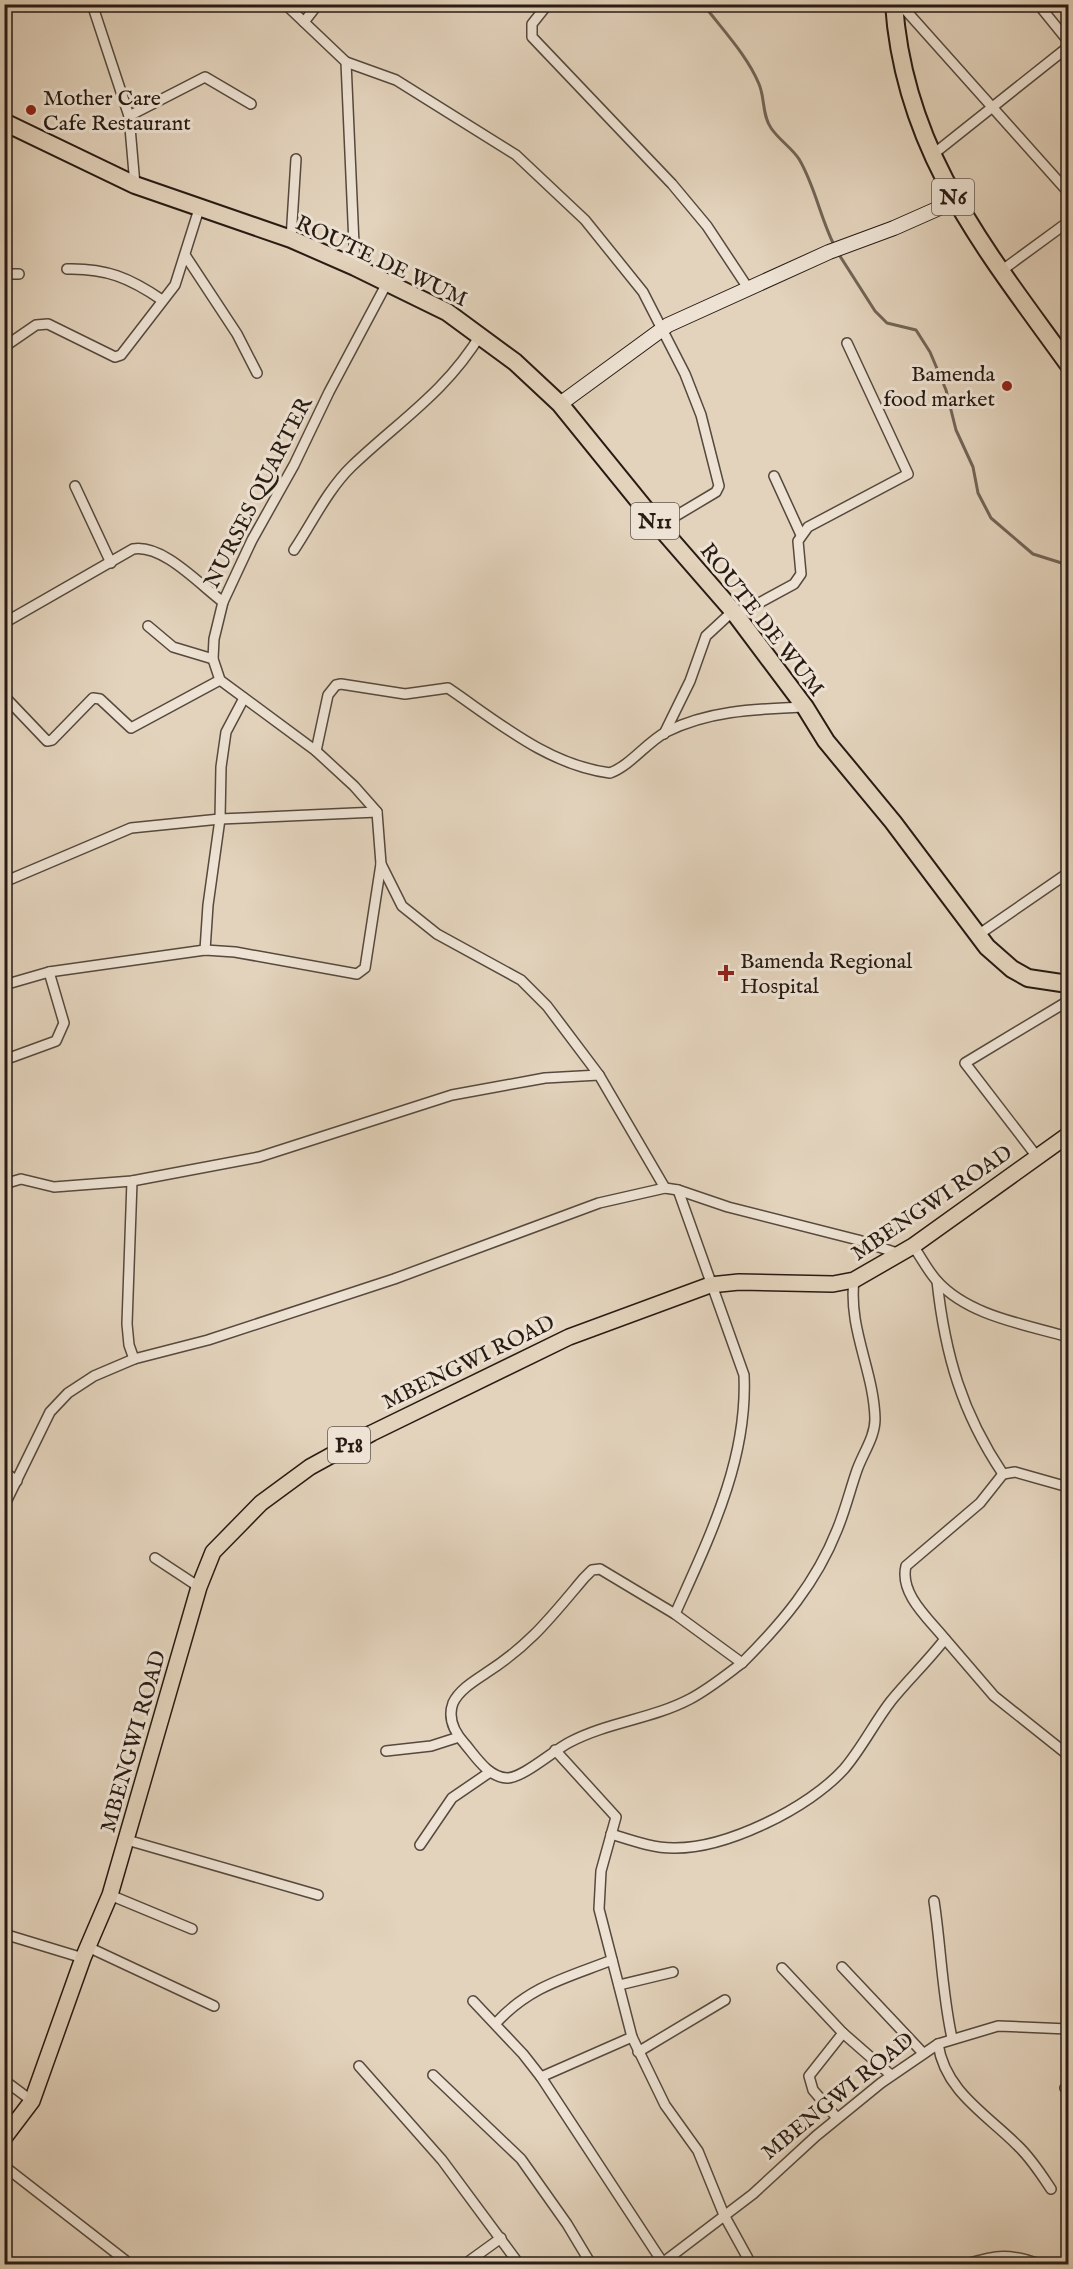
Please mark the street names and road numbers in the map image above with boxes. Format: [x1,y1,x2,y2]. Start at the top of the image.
road number: N6 [932,179,974,215]
street label: ROUTE DE WUM [291,210,472,314]
street label: NURSES QUARTER [198,391,320,593]
road number: N11 [631,503,679,539]
street label: ROUTE DE WUM [693,538,830,703]
street label: MBENGWI ROAD [846,1139,1018,1268]
street label: MBENGWI ROAD [378,1309,560,1417]
road number: P18 [328,1427,370,1463]
street label: MBENGWI ROAD [95,1647,173,1836]
street label: MBENGWI ROAD [756,2026,920,2167]

